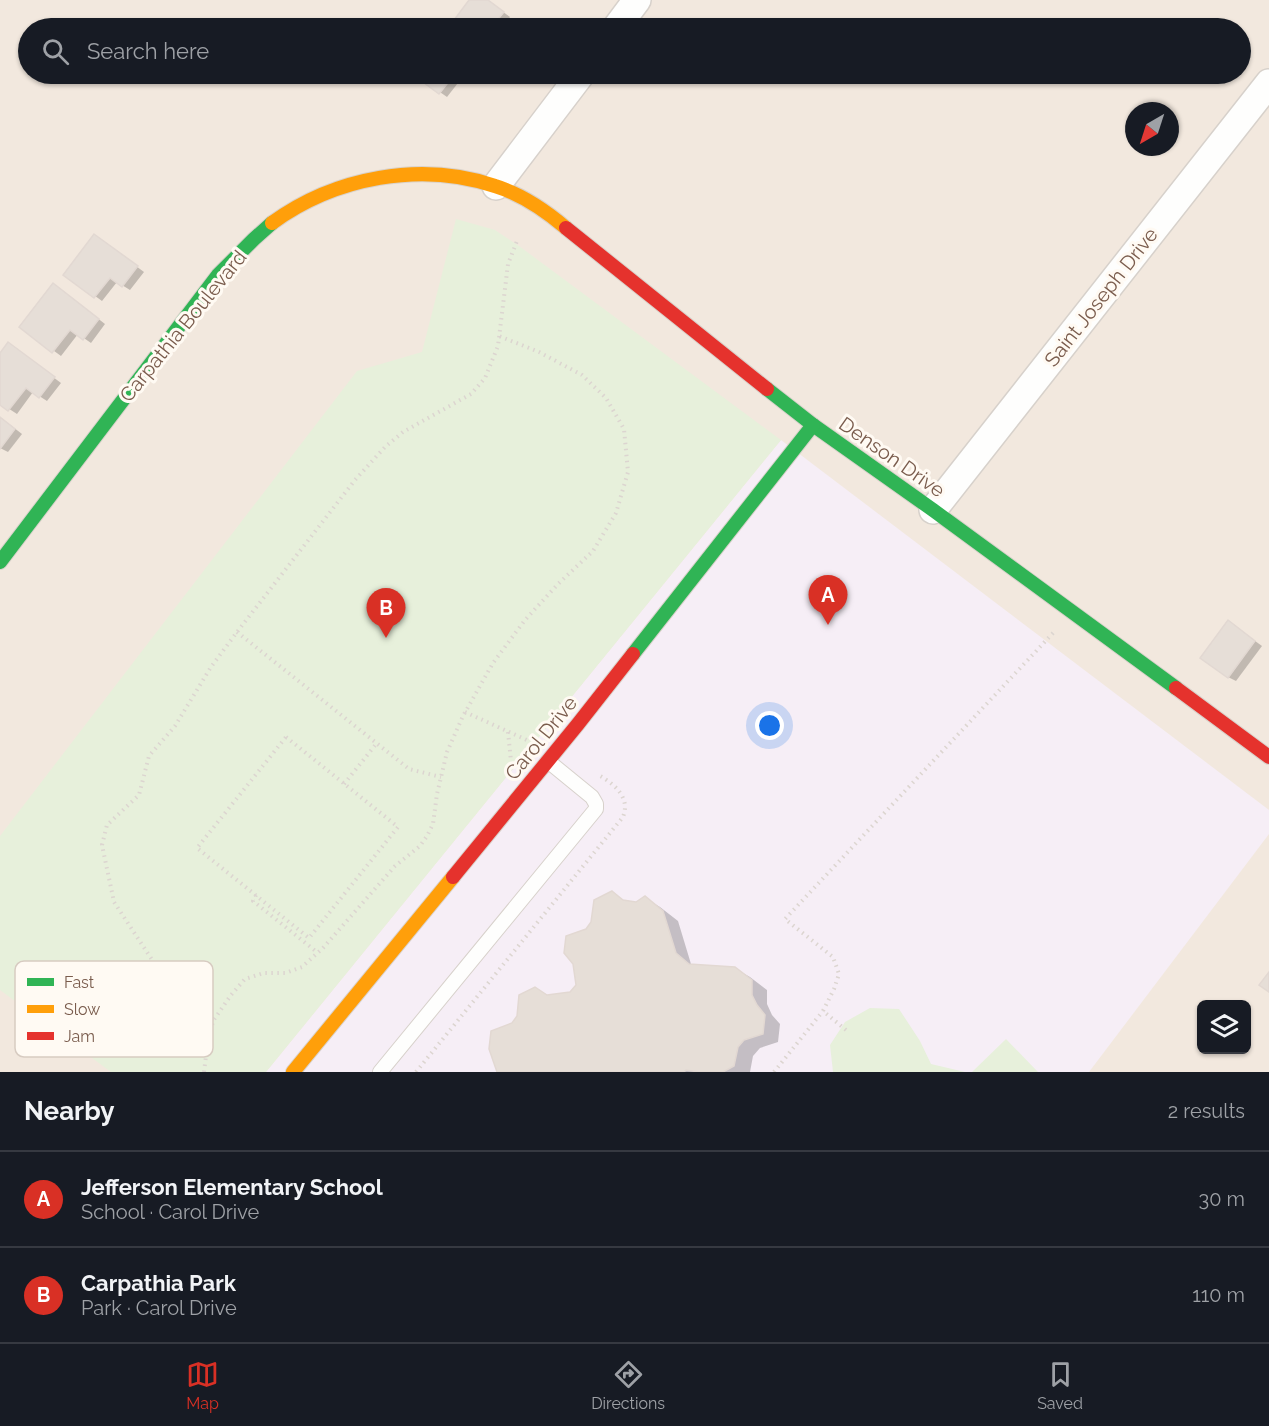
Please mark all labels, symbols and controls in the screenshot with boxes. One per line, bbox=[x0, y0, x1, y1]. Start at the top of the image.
search box bbox=[18, 18, 1251, 84]
icon: search bbox=[39, 35, 72, 68]
text: Search here bbox=[87, 38, 209, 64]
north arrow bbox=[1125, 102, 1179, 156]
street label: Saint Joseph Drive bbox=[1039, 223, 1163, 371]
street label: Carpathia Boulevard bbox=[115, 245, 251, 407]
street label: Denson Drive bbox=[834, 412, 950, 502]
pin: A bbox=[808, 576, 848, 625]
pin: B bbox=[366, 588, 406, 638]
street label: Carol Drive bbox=[500, 691, 582, 785]
your location bbox=[755, 711, 784, 740]
legend bbox=[15, 961, 213, 1057]
text: Fast bbox=[64, 973, 95, 992]
text: Slow bbox=[64, 1000, 100, 1019]
map controls bbox=[1197, 1000, 1251, 1054]
button: layers bbox=[1197, 1000, 1251, 1054]
text: Jam bbox=[64, 1027, 95, 1046]
text: Nearby bbox=[24, 1096, 114, 1126]
text: 2 results bbox=[1168, 1099, 1245, 1123]
text: Jefferson Elementary School bbox=[81, 1174, 383, 1200]
text: A bbox=[37, 1187, 50, 1211]
text: 30 m bbox=[1199, 1187, 1245, 1211]
text: School · Carol Drive bbox=[81, 1200, 259, 1224]
text: Carpathia Park bbox=[81, 1270, 236, 1296]
text: B bbox=[37, 1283, 50, 1307]
text: 110 m bbox=[1192, 1283, 1245, 1307]
text: Park · Carol Drive bbox=[81, 1296, 237, 1320]
tab: Map bbox=[186, 1358, 219, 1413]
tab: Directions bbox=[591, 1358, 665, 1413]
tab: Saved bbox=[1037, 1358, 1083, 1413]

